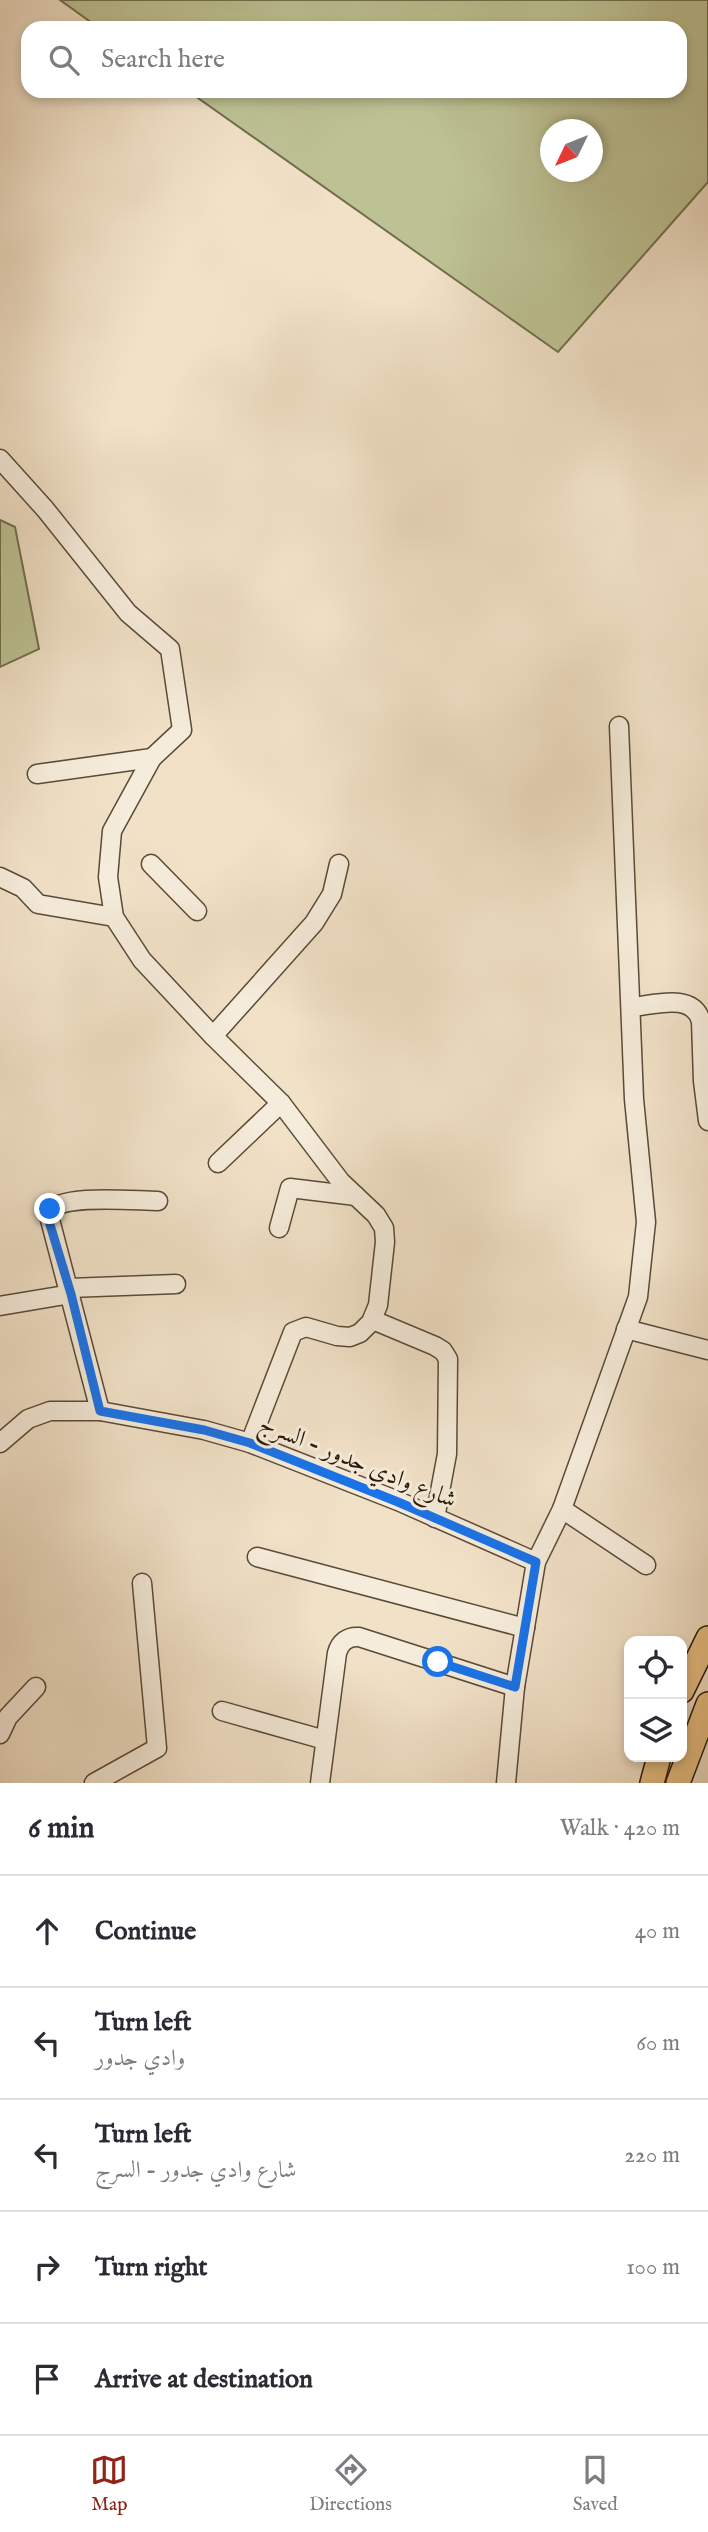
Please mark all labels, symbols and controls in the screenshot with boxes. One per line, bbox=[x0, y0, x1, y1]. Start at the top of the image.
search box bbox=[21, 21, 687, 98]
icon: search bbox=[45, 41, 83, 79]
text: Search here bbox=[101, 43, 225, 76]
north arrow bbox=[540, 119, 603, 182]
route end bbox=[34, 1193, 65, 1224]
street label: شارع وادي جدور - السرج bbox=[253, 1409, 461, 1520]
map controls bbox=[624, 1636, 687, 1762]
button: locate bbox=[624, 1636, 687, 1699]
route start bbox=[422, 1646, 453, 1677]
button: layers bbox=[624, 1699, 687, 1762]
text: 6 min bbox=[28, 1810, 94, 1848]
text: Walk · 420 m bbox=[560, 1814, 680, 1843]
icon: ahead bbox=[28, 1912, 66, 1950]
text: Continue bbox=[95, 1915, 196, 1948]
text: 40 m bbox=[635, 1917, 680, 1946]
text: Turn left bbox=[95, 2006, 192, 2039]
icon: left bbox=[28, 2024, 66, 2062]
text: 60 m bbox=[636, 2029, 680, 2058]
text: وادي جدور bbox=[95, 2044, 185, 2073]
text: Turn left bbox=[95, 2118, 192, 2151]
icon: left bbox=[28, 2136, 66, 2174]
text: 220 m bbox=[624, 2141, 680, 2170]
text: شارع وادي جدور - السرج bbox=[95, 2156, 297, 2185]
icon: right bbox=[28, 2248, 66, 2286]
text: Turn right bbox=[95, 2251, 208, 2284]
text: 100 m bbox=[626, 2253, 680, 2282]
icon: arrive bbox=[28, 2360, 66, 2398]
text: Arrive at destination bbox=[95, 2363, 313, 2396]
tab: Map bbox=[90, 2451, 128, 2517]
tab: Directions bbox=[309, 2451, 392, 2517]
tab: Saved bbox=[573, 2451, 618, 2517]

